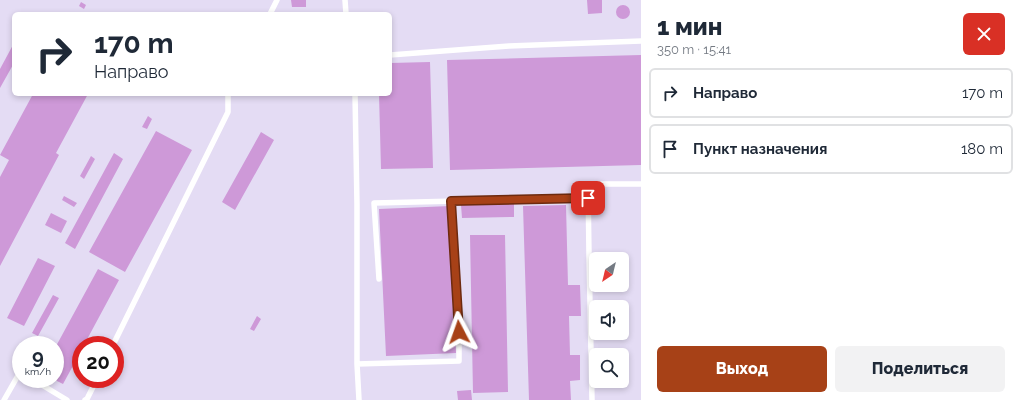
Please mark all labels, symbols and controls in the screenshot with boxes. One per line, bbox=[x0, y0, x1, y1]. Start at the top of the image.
text: 1 мин bbox=[657, 12, 722, 41]
button: close bbox=[963, 13, 1005, 55]
text: 170 m bbox=[94, 27, 174, 60]
icon: right bbox=[28, 28, 80, 80]
text: 350 m · 15:41 bbox=[657, 42, 731, 57]
text: Направо bbox=[94, 61, 168, 82]
icon: right bbox=[659, 82, 681, 104]
text: Направо bbox=[693, 84, 757, 102]
text: 170 m bbox=[962, 84, 1003, 102]
icon: arrive bbox=[659, 138, 681, 160]
text: Пункт назначения bbox=[693, 140, 827, 158]
text: 180 m bbox=[961, 140, 1003, 158]
pin bbox=[571, 181, 605, 215]
icon: arrive bbox=[577, 187, 599, 209]
north arrow bbox=[589, 252, 629, 292]
map controls bbox=[589, 252, 629, 388]
button: sound bbox=[589, 300, 629, 340]
position arrow bbox=[438, 311, 480, 353]
speed limit sign: 20 bbox=[72, 336, 124, 388]
text: 9 bbox=[32, 345, 44, 369]
button: Выход bbox=[657, 346, 827, 392]
button: Поделиться bbox=[835, 346, 1005, 392]
button: search bbox=[589, 348, 629, 388]
text: km/h bbox=[25, 366, 51, 377]

